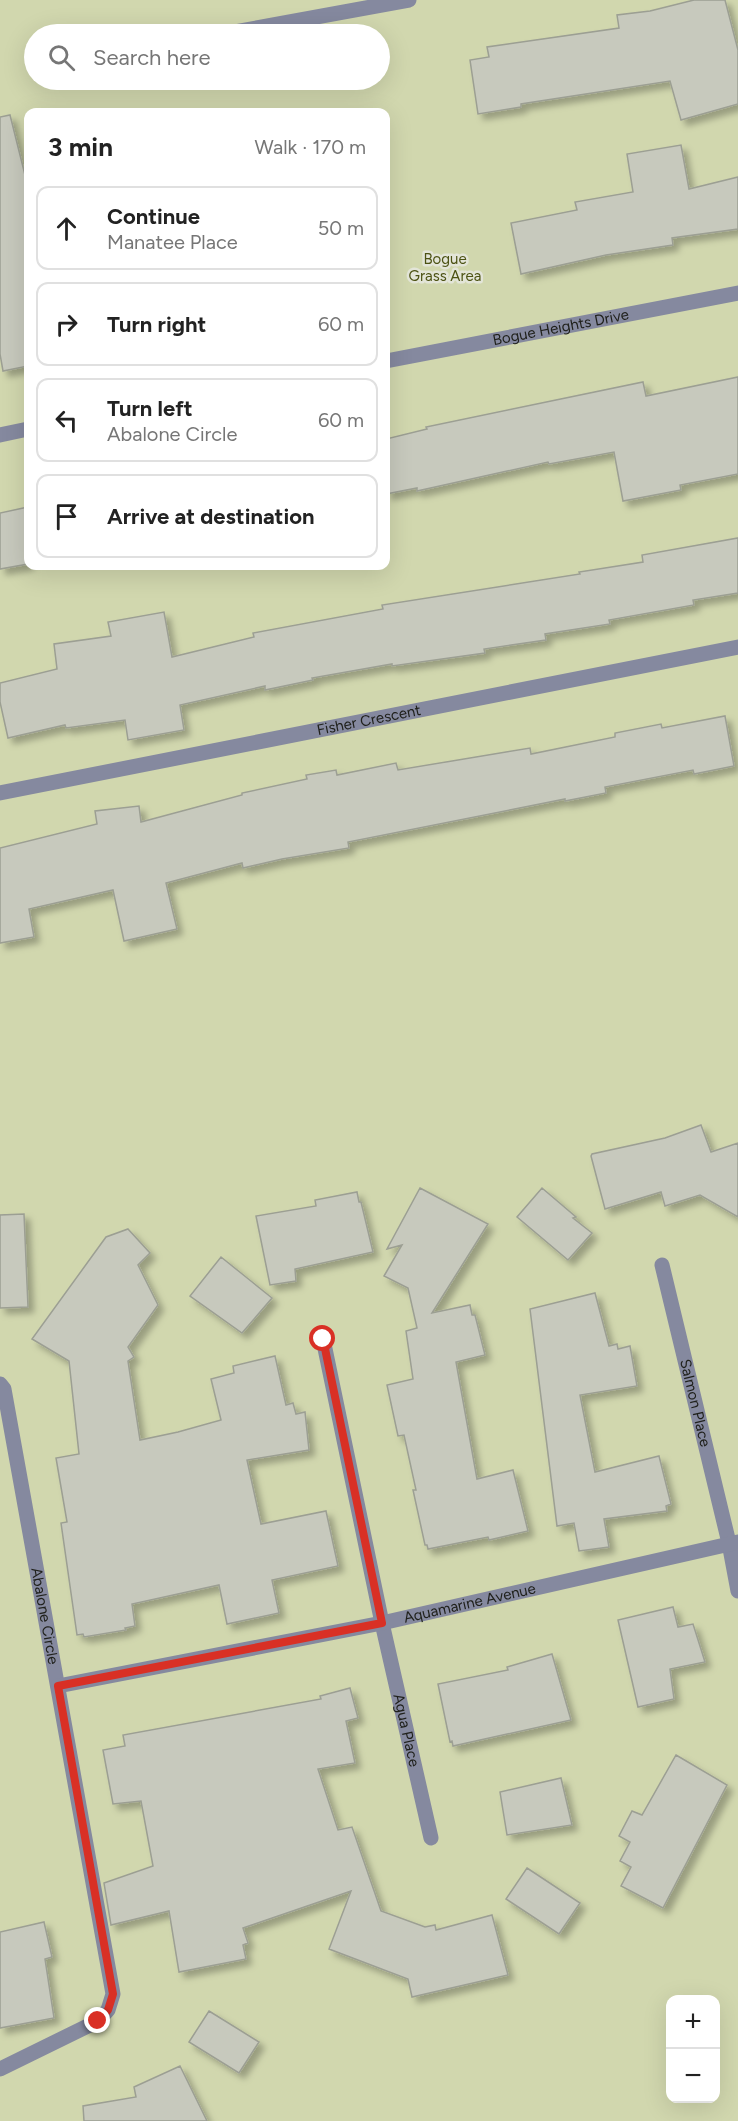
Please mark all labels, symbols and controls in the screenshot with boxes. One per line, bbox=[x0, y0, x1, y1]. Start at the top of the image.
search box bbox=[24, 24, 390, 90]
icon: search bbox=[45, 41, 78, 74]
text: Search here bbox=[93, 44, 211, 71]
text: 3 min bbox=[48, 131, 113, 163]
text: Walk · 170 m bbox=[255, 135, 366, 159]
text: Continue bbox=[107, 203, 200, 230]
icon: ahead bbox=[50, 212, 83, 245]
text: 50 m bbox=[318, 216, 364, 240]
text: Manatee Place bbox=[107, 230, 238, 254]
park label: Bogue Grass Area bbox=[409, 250, 481, 285]
street label: Bogue Heights Drive bbox=[491, 305, 630, 349]
icon: right bbox=[50, 308, 83, 341]
text: Turn right bbox=[107, 311, 206, 338]
text: 60 m bbox=[318, 312, 364, 336]
text: Turn left bbox=[107, 395, 193, 422]
icon: left bbox=[50, 404, 83, 437]
text: 60 m bbox=[318, 408, 364, 432]
text: Abalone Circle bbox=[107, 422, 237, 446]
icon: arrive bbox=[50, 500, 83, 533]
text: Arrive at destination bbox=[107, 503, 315, 530]
street label: Fisher Crescent bbox=[315, 701, 423, 739]
route start bbox=[309, 1325, 335, 1351]
street label: Salmon Place bbox=[676, 1357, 715, 1449]
street label: Abalone Circle bbox=[27, 1566, 62, 1666]
street label: Aquamarine Avenue bbox=[402, 1579, 537, 1627]
street label: Agua Place bbox=[389, 1692, 423, 1769]
map controls bbox=[666, 1995, 720, 2103]
button: + bbox=[666, 1995, 720, 2049]
route end bbox=[84, 2007, 110, 2033]
button: − bbox=[666, 2049, 720, 2103]

